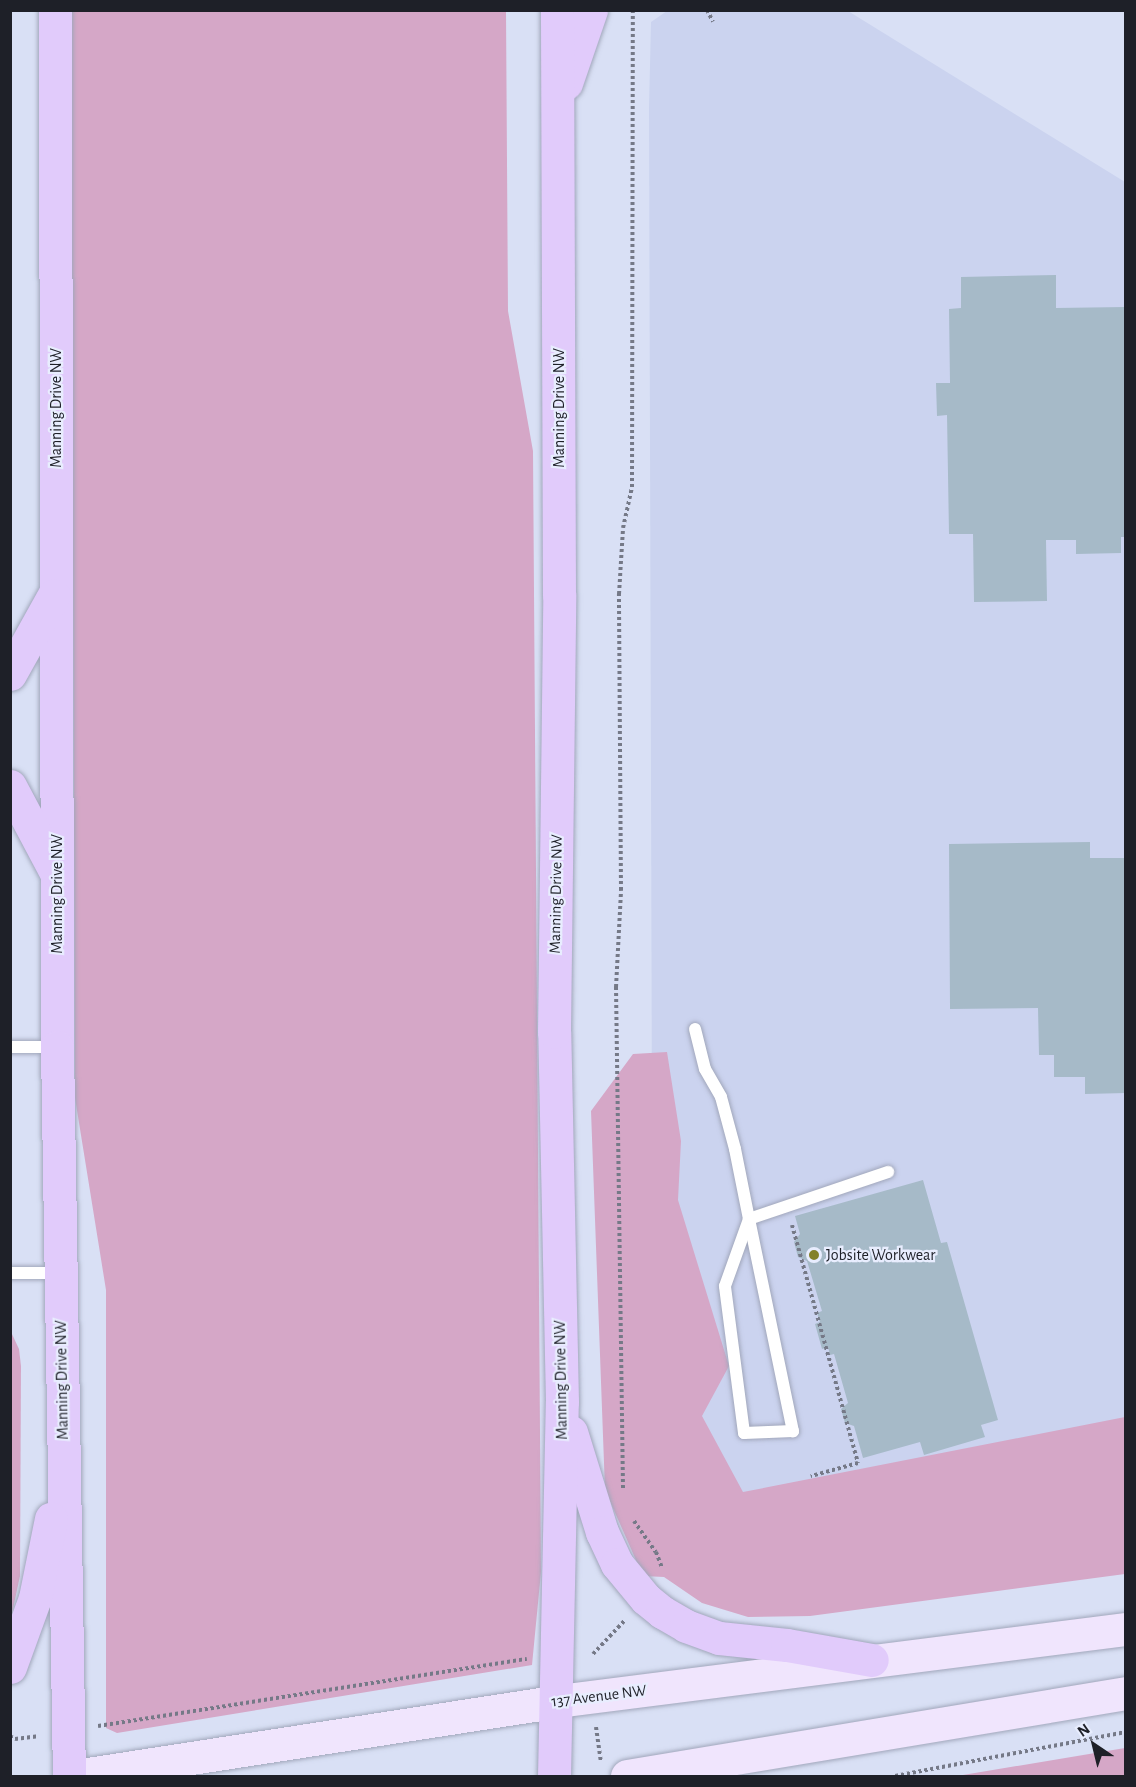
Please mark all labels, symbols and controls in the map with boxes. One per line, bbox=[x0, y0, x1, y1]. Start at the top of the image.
street label: Manning Drive NW bbox=[46, 348, 66, 468]
street label: Manning Drive NW bbox=[549, 348, 569, 468]
street label: Manning Drive NW bbox=[47, 834, 67, 954]
street label: Manning Drive NW bbox=[545, 834, 567, 954]
place label: Jobsite Workwear bbox=[826, 1245, 936, 1265]
marker: Jobsite Workwear bbox=[807, 1248, 821, 1262]
street label: Manning Drive NW bbox=[51, 1320, 73, 1440]
street label: Manning Drive NW bbox=[550, 1320, 572, 1440]
street label: 137 Avenue NW bbox=[550, 1681, 648, 1711]
north arrow bbox=[1064, 1715, 1124, 1775]
text: N bbox=[1075, 1721, 1093, 1740]

